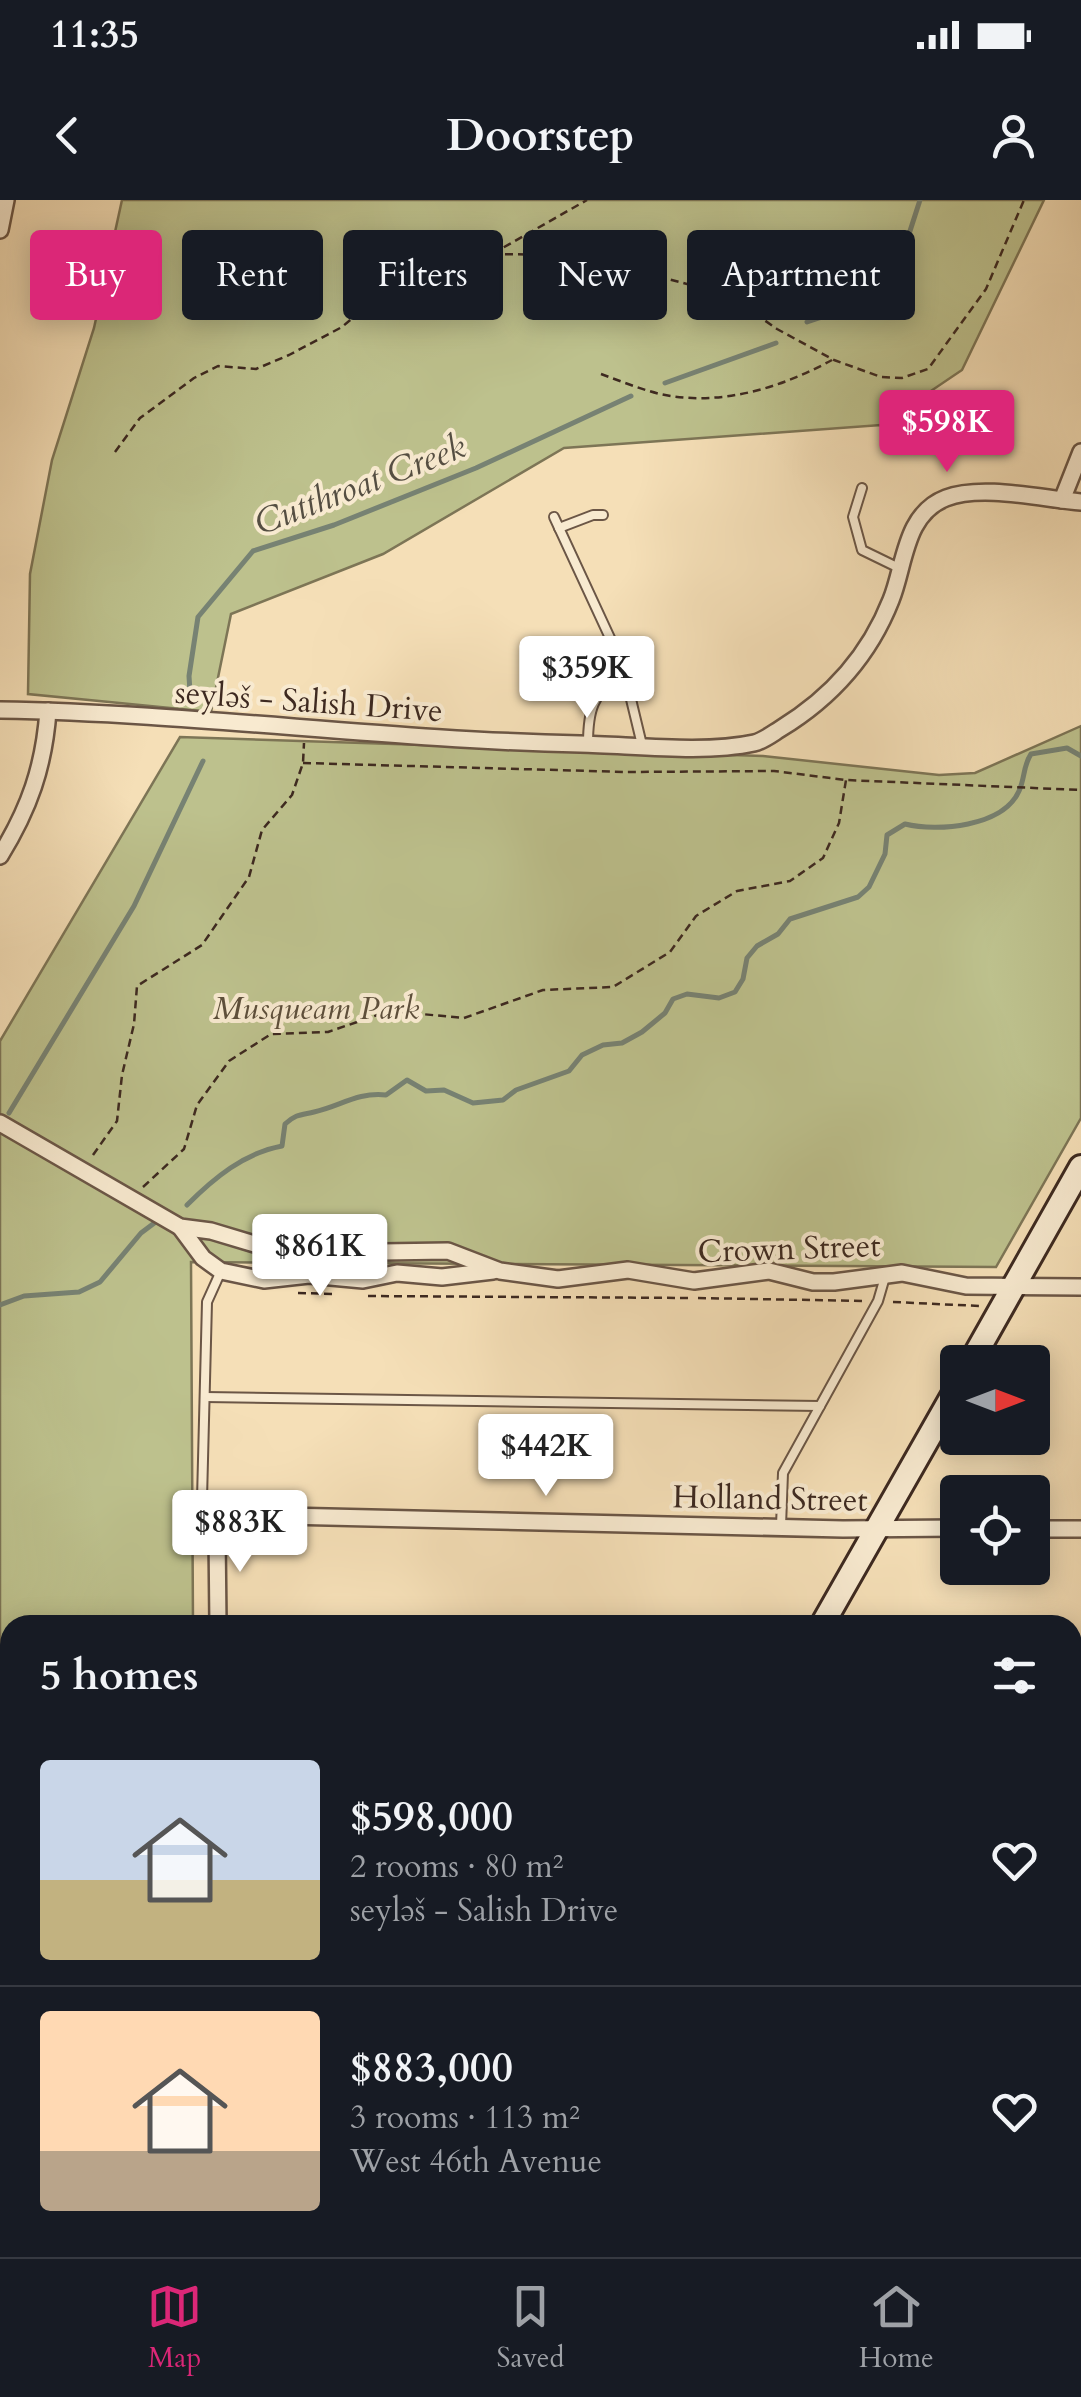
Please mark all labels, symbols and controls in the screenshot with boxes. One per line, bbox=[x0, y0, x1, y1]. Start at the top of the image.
text: 11:35 bbox=[50, 9, 139, 61]
text: Doorstep bbox=[446, 105, 635, 166]
icon: back bbox=[40, 108, 95, 163]
icon: person bbox=[986, 108, 1041, 163]
chip: Buy bbox=[30, 230, 162, 320]
chip: Rent bbox=[182, 230, 323, 320]
chip: Filters bbox=[343, 230, 503, 320]
chip: New bbox=[523, 230, 667, 320]
chip: Apartment bbox=[687, 230, 915, 320]
pin: $598K bbox=[877, 390, 1017, 475]
text: $598K bbox=[901, 400, 993, 444]
water label: Cutthroat Creek bbox=[247, 422, 473, 547]
pin: $359K bbox=[517, 636, 657, 721]
text: $359K bbox=[541, 646, 633, 690]
street label: seyləš - Salish Drive bbox=[174, 671, 444, 733]
park label: Musqueam Park bbox=[213, 987, 420, 1031]
pin: $861K bbox=[250, 1214, 390, 1299]
text: $861K bbox=[274, 1224, 366, 1268]
street label: Crown Street bbox=[697, 1224, 881, 1274]
north arrow bbox=[940, 1345, 1050, 1455]
map controls bbox=[940, 1345, 1050, 1585]
pin: $442K bbox=[476, 1414, 616, 1499]
text: $442K bbox=[500, 1424, 592, 1468]
street label: Holland Street bbox=[672, 1475, 868, 1523]
button: locate bbox=[940, 1475, 1050, 1585]
pin: $883K bbox=[170, 1490, 310, 1575]
text: $883K bbox=[194, 1500, 286, 1544]
text: 5 homes bbox=[40, 1647, 198, 1704]
icon: filters bbox=[987, 1648, 1042, 1703]
text: $598,000 bbox=[350, 1788, 513, 1845]
icon: home bbox=[120, 1800, 240, 1920]
icon: heart bbox=[987, 1833, 1042, 1888]
text: 2 rooms · 80 m² bbox=[350, 1845, 563, 1889]
text: seyləš - Salish Drive bbox=[350, 1889, 618, 1933]
text: $883,000 bbox=[350, 2039, 513, 2096]
icon: home bbox=[120, 2051, 240, 2171]
icon: heart bbox=[987, 2084, 1042, 2139]
text: 3 rooms · 113 m² bbox=[350, 2096, 580, 2140]
text: West 46th Avenue bbox=[350, 2140, 602, 2184]
tab: Map bbox=[147, 2279, 202, 2377]
tab: Saved bbox=[497, 2279, 564, 2377]
tab: Home bbox=[859, 2279, 934, 2377]

